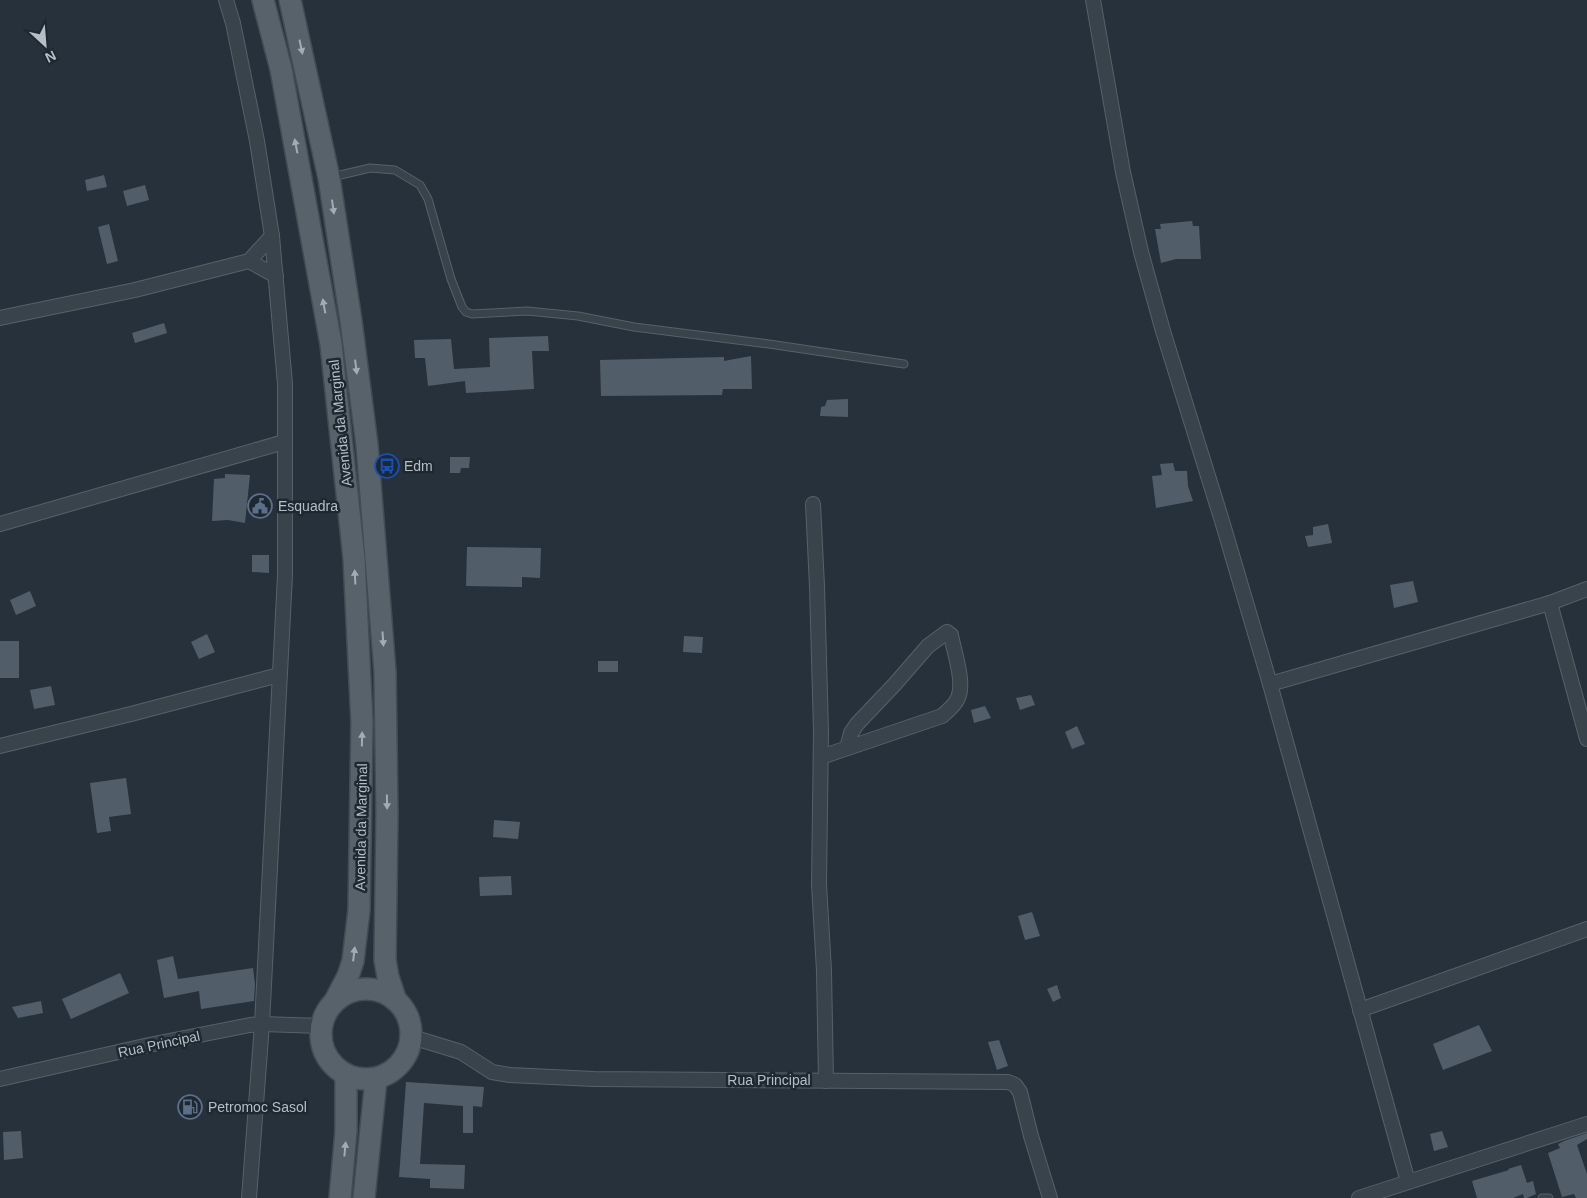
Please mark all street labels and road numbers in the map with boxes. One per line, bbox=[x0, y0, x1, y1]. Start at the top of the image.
street label: Avenida da Marginal bbox=[325, 359, 355, 487]
street label: Avenida da Marginal bbox=[352, 763, 370, 891]
street label: Rua Principal bbox=[117, 1028, 201, 1060]
street label: Rua Principal bbox=[727, 1072, 811, 1088]

